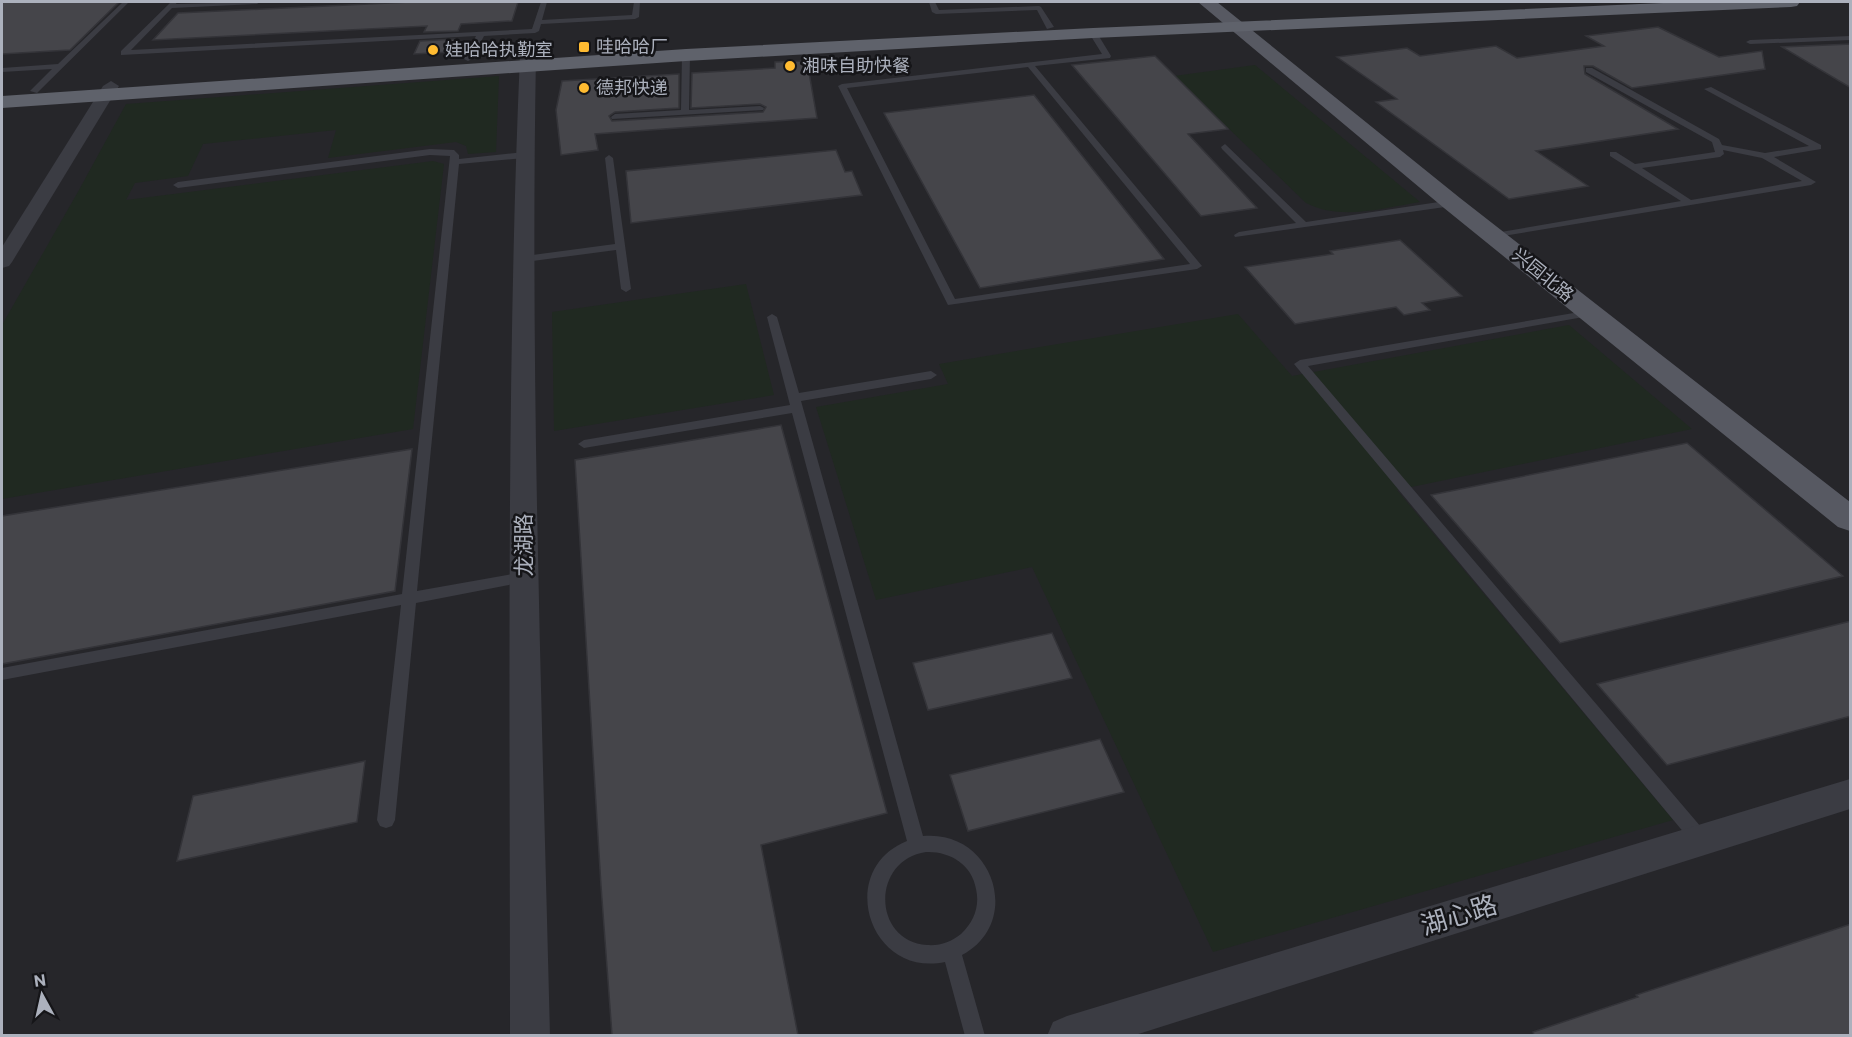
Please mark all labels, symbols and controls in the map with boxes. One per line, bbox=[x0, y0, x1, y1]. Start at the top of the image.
place label: 哇哈哈厂 bbox=[596, 35, 668, 57]
place label: 娃哈哈执勤室 bbox=[445, 38, 553, 60]
marker: 哇哈哈厂 bbox=[577, 40, 591, 54]
marker: 娃哈哈执勤室 bbox=[426, 43, 440, 57]
place label: 湘味自助快餐 bbox=[802, 54, 910, 76]
marker: 湘味自助快餐 bbox=[783, 59, 797, 73]
place label: 德邦快递 bbox=[596, 76, 668, 98]
marker: 德邦快递 bbox=[577, 81, 591, 95]
street label: 兴园北路 bbox=[1509, 243, 1579, 305]
street label: 龙湖路 bbox=[510, 514, 535, 577]
street label: 湖心路 bbox=[1417, 887, 1500, 940]
north arrow bbox=[12, 965, 72, 1025]
text: N bbox=[33, 969, 47, 990]

